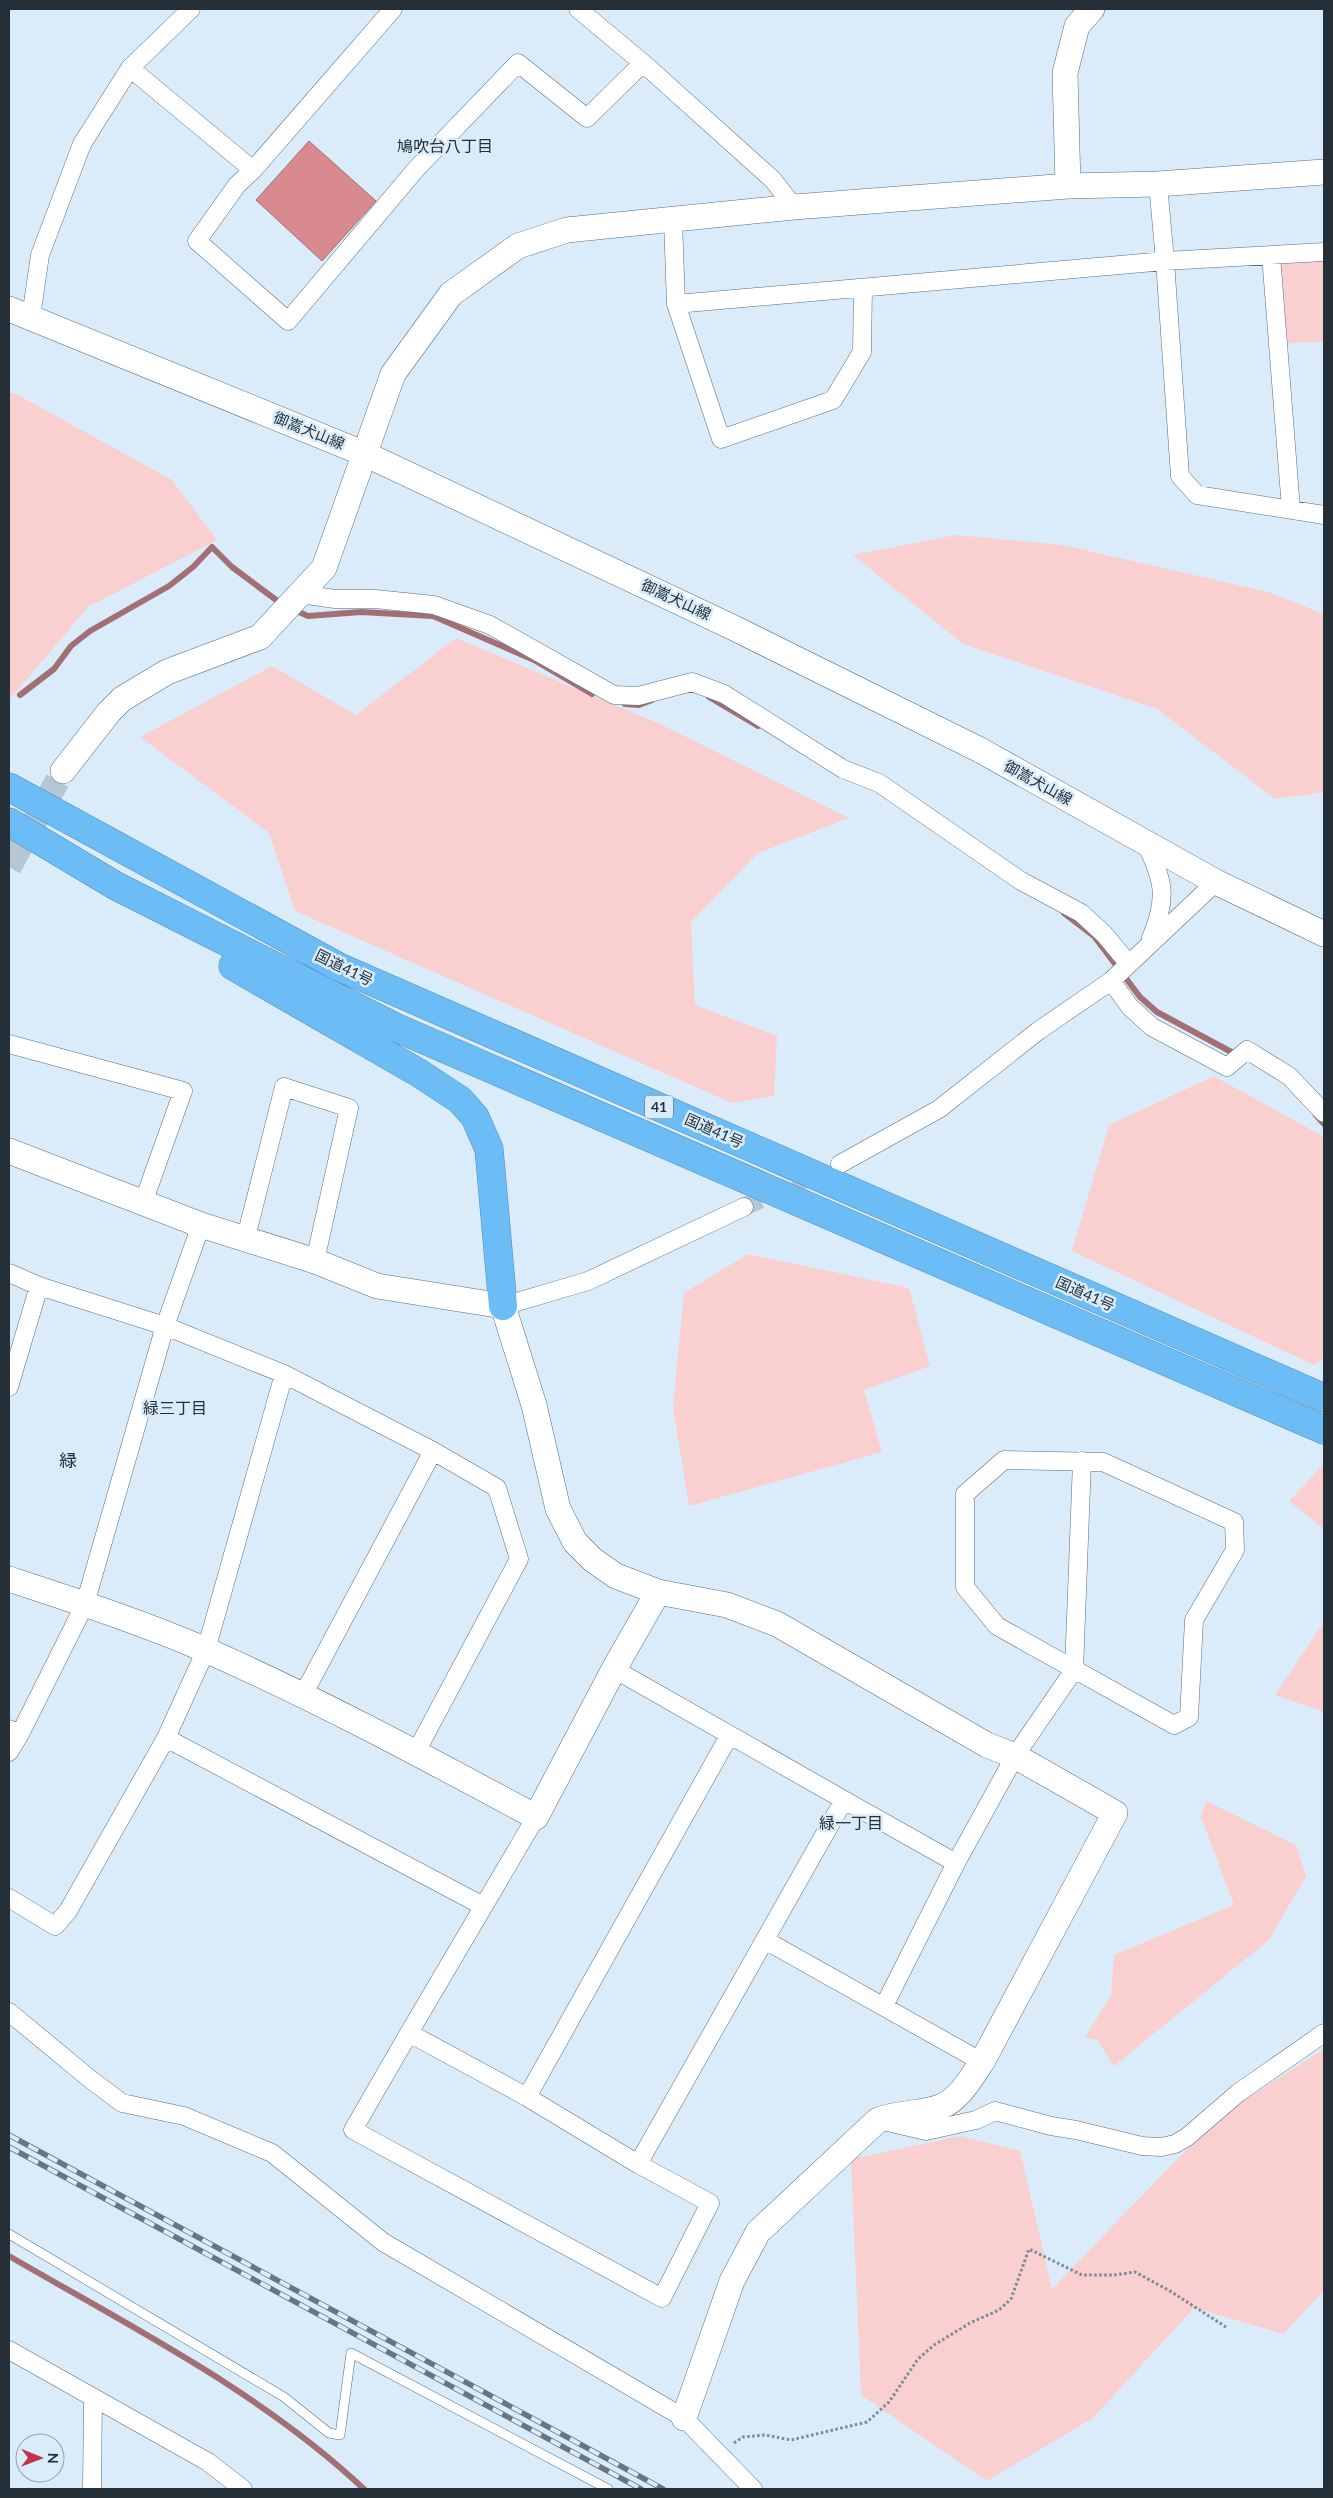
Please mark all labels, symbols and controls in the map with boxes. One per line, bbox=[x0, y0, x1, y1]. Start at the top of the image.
district label: 鳩吹台八丁目 bbox=[397, 136, 493, 155]
street label: 御嵩犬山線 bbox=[271, 408, 348, 452]
street label: 御嵩犬山線 bbox=[639, 575, 714, 623]
street label: 御嵩犬山線 bbox=[1001, 756, 1076, 808]
street label: 国道41号 bbox=[312, 945, 376, 989]
road number: 41 bbox=[645, 1096, 673, 1118]
street label: 国道41号 bbox=[682, 1109, 747, 1151]
street label: 国道41号 bbox=[1053, 1272, 1118, 1314]
district label: 緑三丁目 bbox=[143, 1398, 207, 1417]
district label: 緑 bbox=[59, 1449, 77, 1471]
district label: 緑一丁目 bbox=[819, 1813, 883, 1832]
north arrow bbox=[15, 2433, 65, 2483]
text: N bbox=[45, 2453, 62, 2464]

